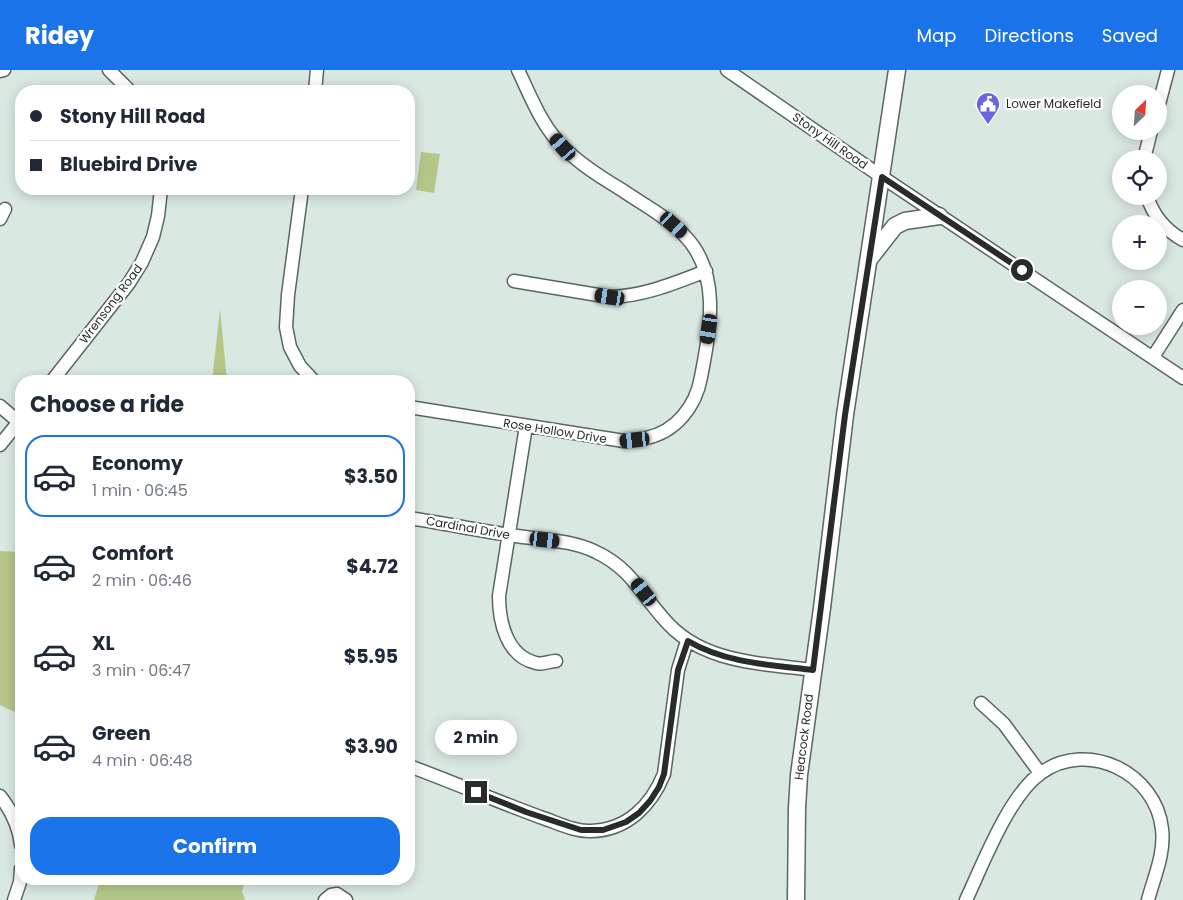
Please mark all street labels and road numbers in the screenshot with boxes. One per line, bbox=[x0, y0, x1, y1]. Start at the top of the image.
street label: Stony Hill Road bbox=[789, 108, 871, 173]
street label: Wrensong Road bbox=[75, 260, 146, 347]
street label: Rose Hollow Drive bbox=[502, 414, 608, 447]
street label: Cardinal Drive bbox=[425, 512, 511, 543]
street label: Heacock Road bbox=[790, 693, 817, 781]

